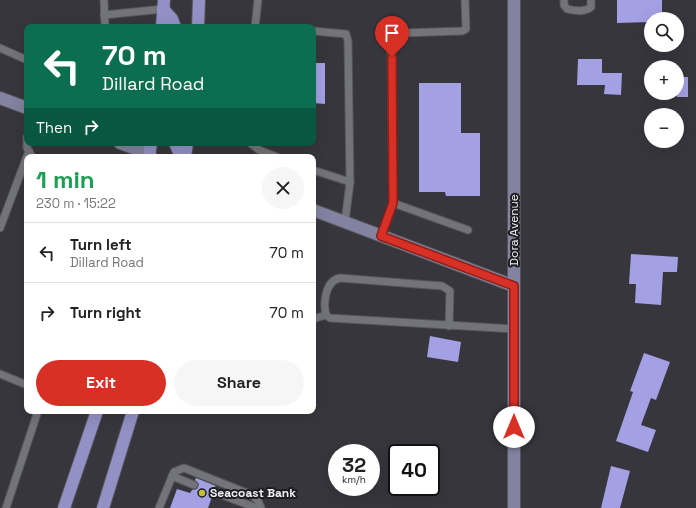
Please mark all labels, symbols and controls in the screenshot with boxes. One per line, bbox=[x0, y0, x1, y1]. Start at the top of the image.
map controls bbox=[644, 12, 684, 148]
button: search bbox=[644, 12, 684, 52]
pin bbox=[375, 16, 409, 57]
icon: arrive bbox=[381, 22, 403, 44]
text: 70 m bbox=[102, 37, 167, 73]
icon: left bbox=[36, 40, 88, 92]
button: + bbox=[644, 60, 684, 100]
text: Dillard Road bbox=[102, 72, 204, 95]
button: − bbox=[644, 108, 684, 148]
icon: right bbox=[80, 116, 102, 138]
text: Then bbox=[36, 118, 72, 137]
text: 1 min bbox=[36, 164, 95, 195]
button: close bbox=[262, 167, 304, 209]
street label: Dora Avenue bbox=[506, 194, 522, 266]
text: 230 m · 15:22 bbox=[36, 195, 116, 212]
text: Turn left bbox=[70, 235, 132, 254]
icon: left bbox=[36, 242, 58, 264]
text: 70 m bbox=[269, 243, 304, 262]
text: Dillard Road bbox=[70, 254, 144, 271]
icon: right bbox=[36, 302, 58, 324]
text: Turn right bbox=[70, 303, 141, 322]
text: 70 m bbox=[269, 303, 304, 322]
button: Exit bbox=[36, 360, 166, 406]
button: Share bbox=[174, 360, 304, 406]
position arrow bbox=[493, 406, 535, 448]
speed limit sign: 40 bbox=[388, 444, 440, 496]
text: 32 bbox=[342, 452, 366, 478]
text: km/h bbox=[342, 473, 366, 486]
place label: Seacoast Bank bbox=[210, 485, 296, 501]
marker: Seacoast Bank bbox=[197, 488, 207, 498]

